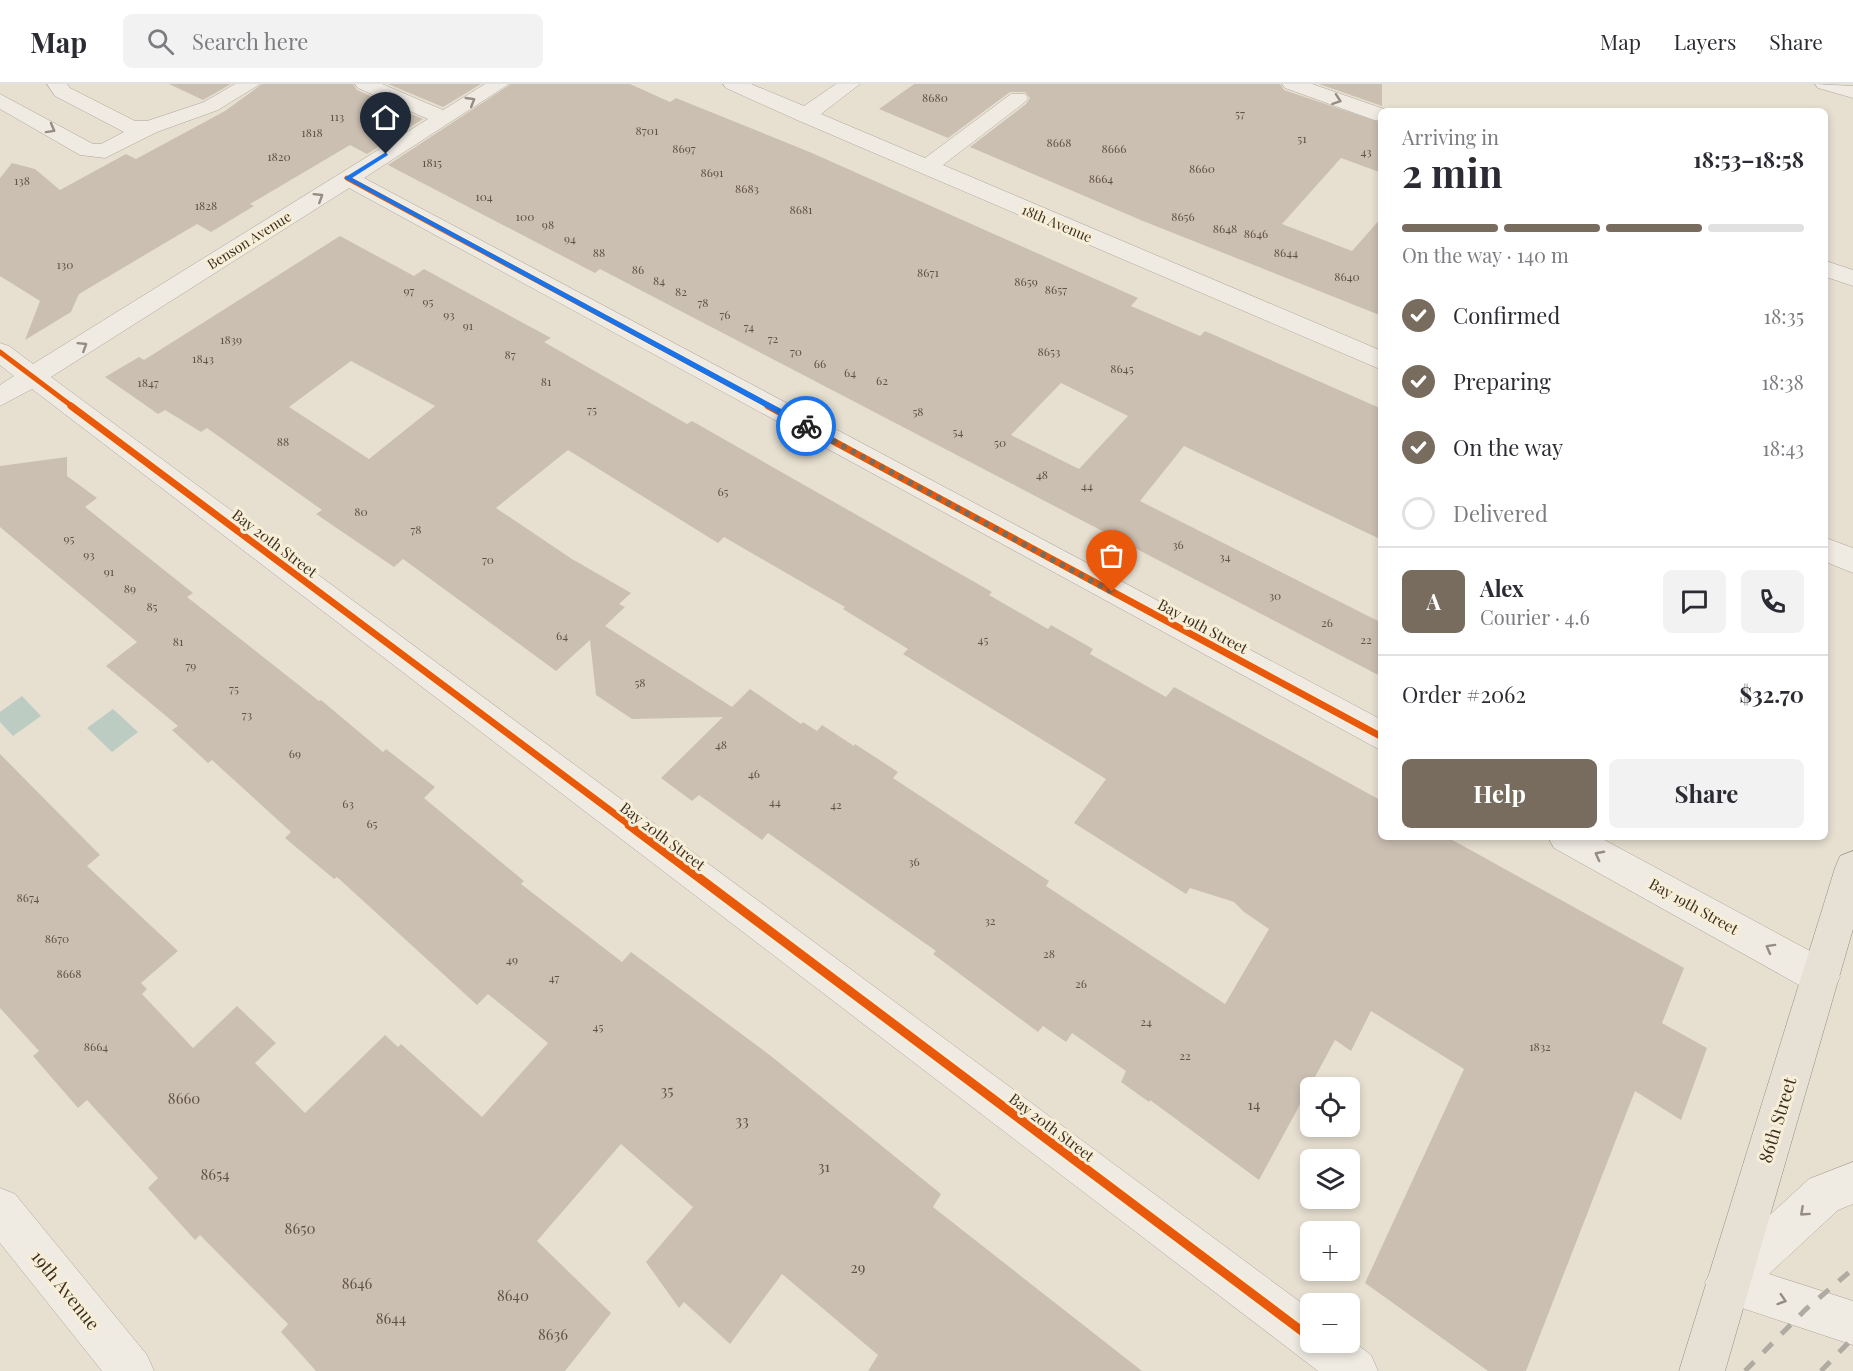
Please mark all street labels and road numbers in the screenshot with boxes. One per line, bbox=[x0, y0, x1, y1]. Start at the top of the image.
street label: 18th Avenue bbox=[1019, 200, 1095, 246]
street label: Benson Avenue bbox=[203, 207, 295, 273]
street label: Bay 20th Street bbox=[228, 504, 322, 582]
street label: Bay 19th Street bbox=[1155, 594, 1252, 658]
street label: Bay 20th Street bbox=[616, 797, 710, 875]
street label: Bay 19th Street bbox=[1646, 873, 1743, 939]
street label: 86th Street bbox=[1753, 1074, 1802, 1166]
street label: Bay 20th Street bbox=[1005, 1088, 1099, 1166]
street label: 19th Avenue bbox=[26, 1245, 106, 1335]

